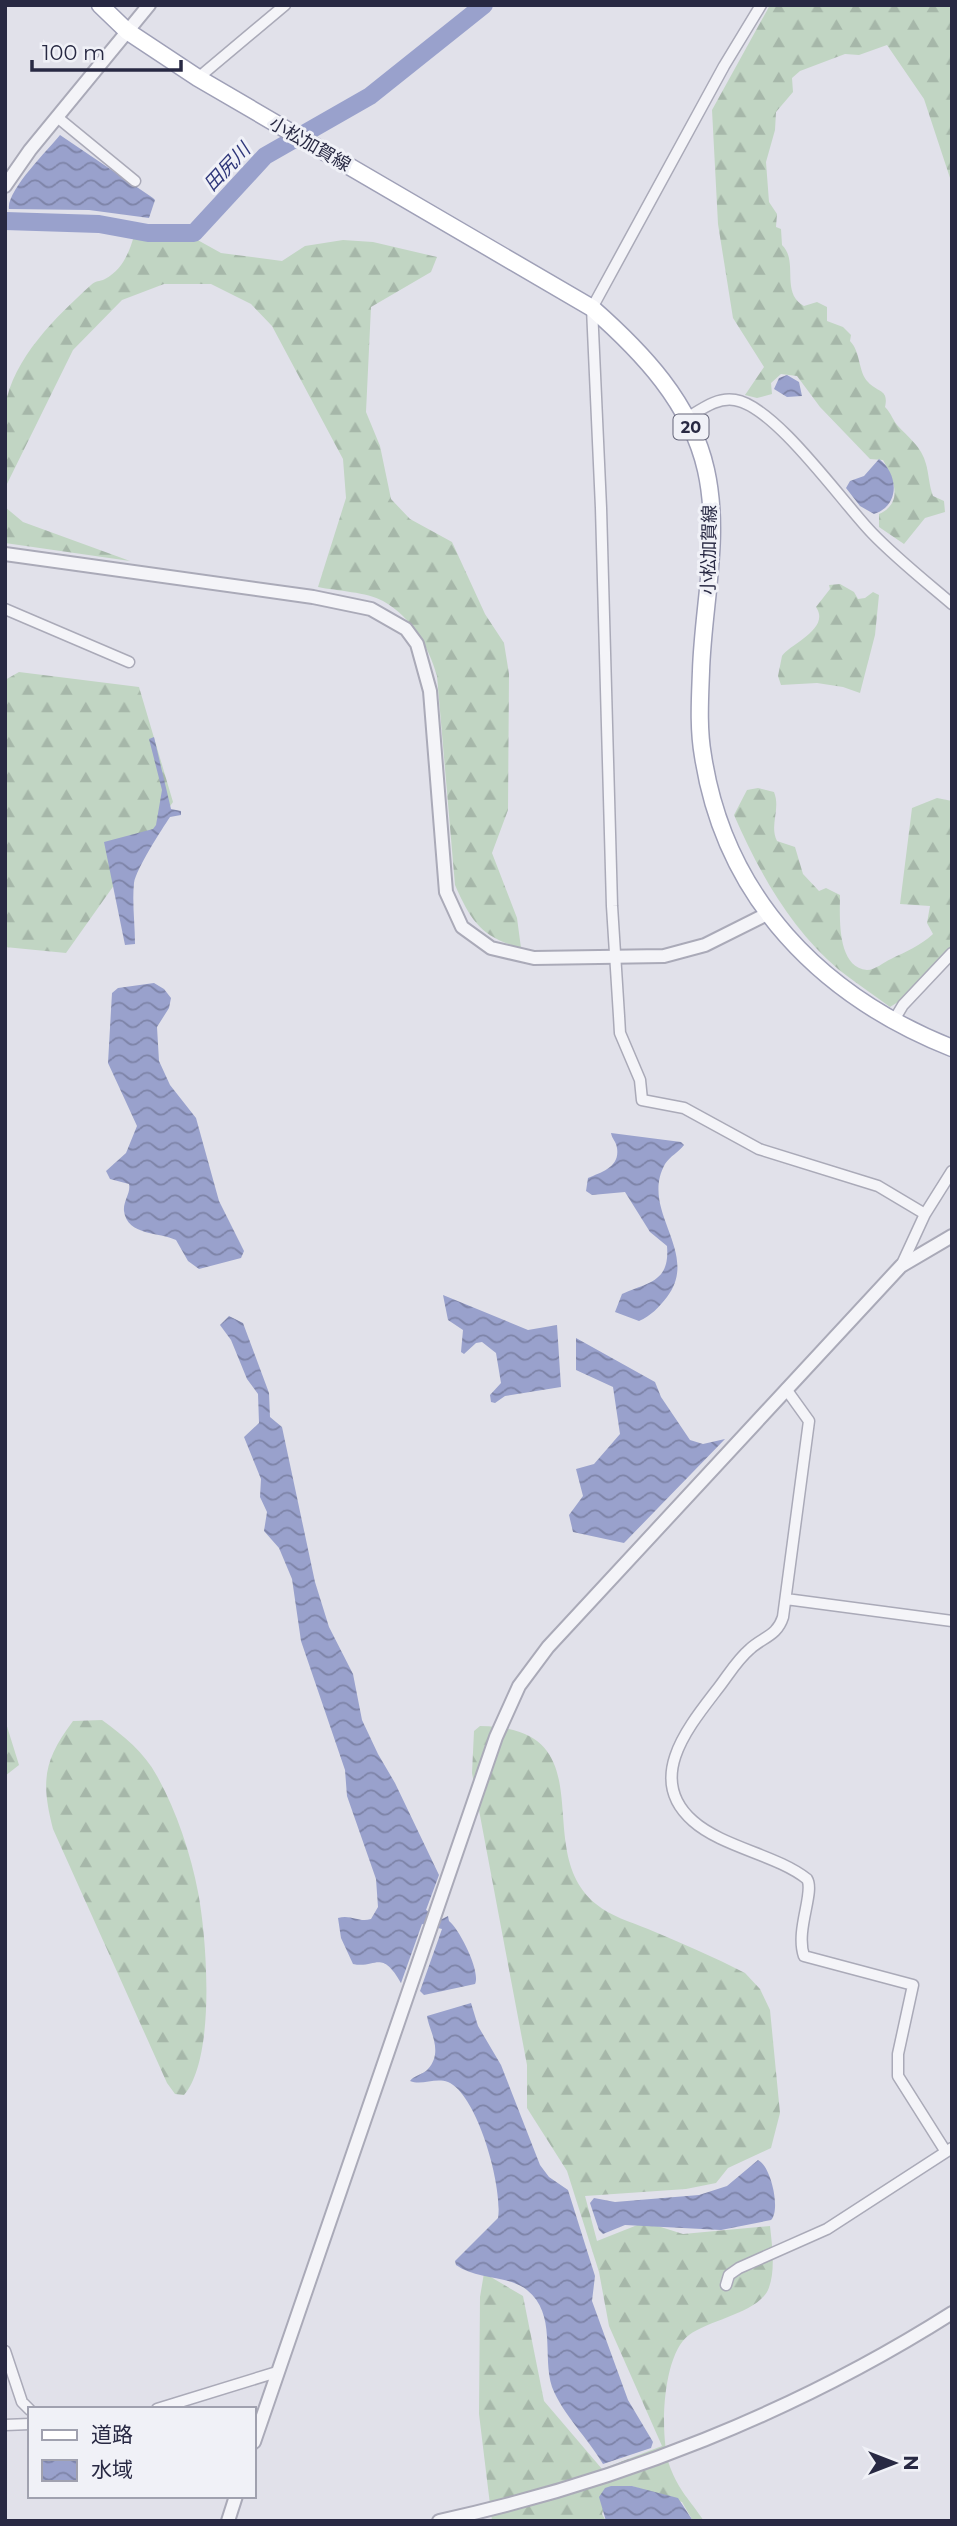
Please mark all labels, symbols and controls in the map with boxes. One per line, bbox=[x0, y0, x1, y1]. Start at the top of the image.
scale bar bbox=[32, 28, 180, 72]
text: 100 m bbox=[42, 40, 105, 65]
street label: 小松加賀線 bbox=[266, 112, 354, 176]
water label: 田尻川 bbox=[199, 137, 256, 196]
road number: 20 bbox=[674, 414, 708, 440]
street label: 小松加賀線 bbox=[697, 505, 721, 595]
legend bbox=[28, 2407, 256, 2498]
text: 道路 bbox=[91, 2422, 133, 2447]
north arrow bbox=[859, 2428, 929, 2498]
text: N bbox=[899, 2455, 922, 2471]
text: 水域 bbox=[91, 2457, 133, 2482]

